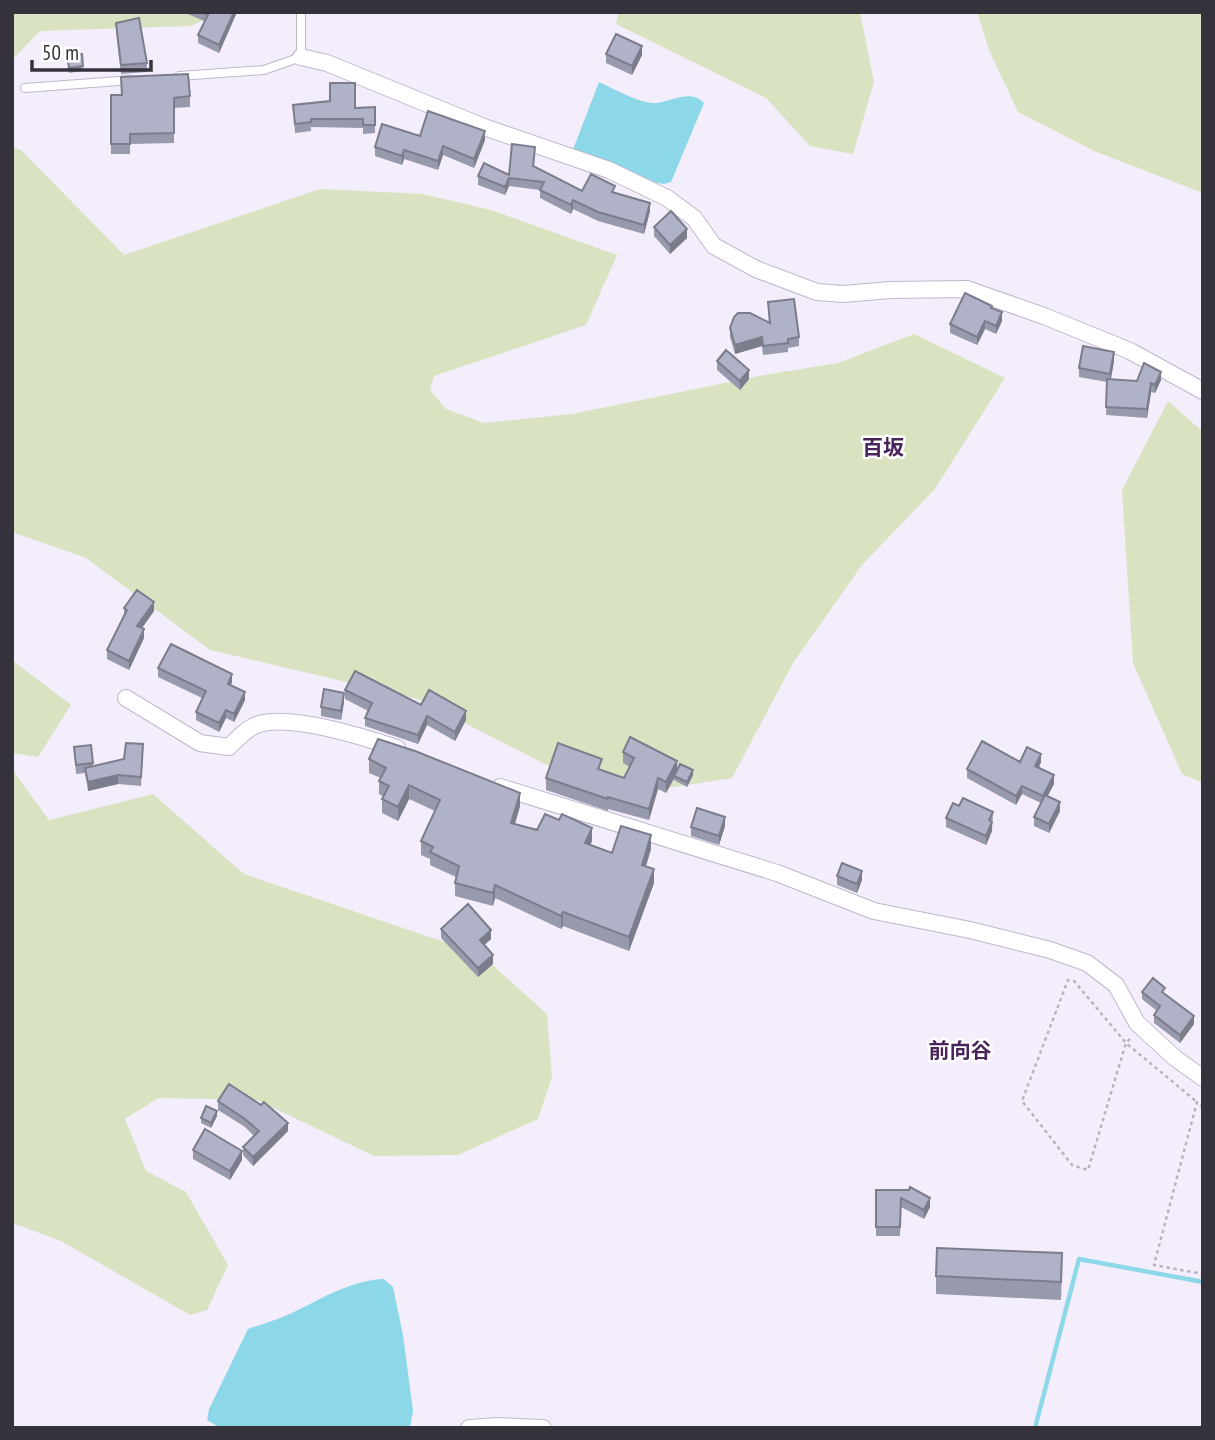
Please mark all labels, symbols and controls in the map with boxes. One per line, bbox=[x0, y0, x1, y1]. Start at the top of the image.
scale bar bbox=[32, 28, 150, 72]
text: 50 m bbox=[42, 39, 79, 66]
district label: 百坂 bbox=[862, 434, 904, 461]
district label: 前向谷 bbox=[929, 1037, 992, 1064]

